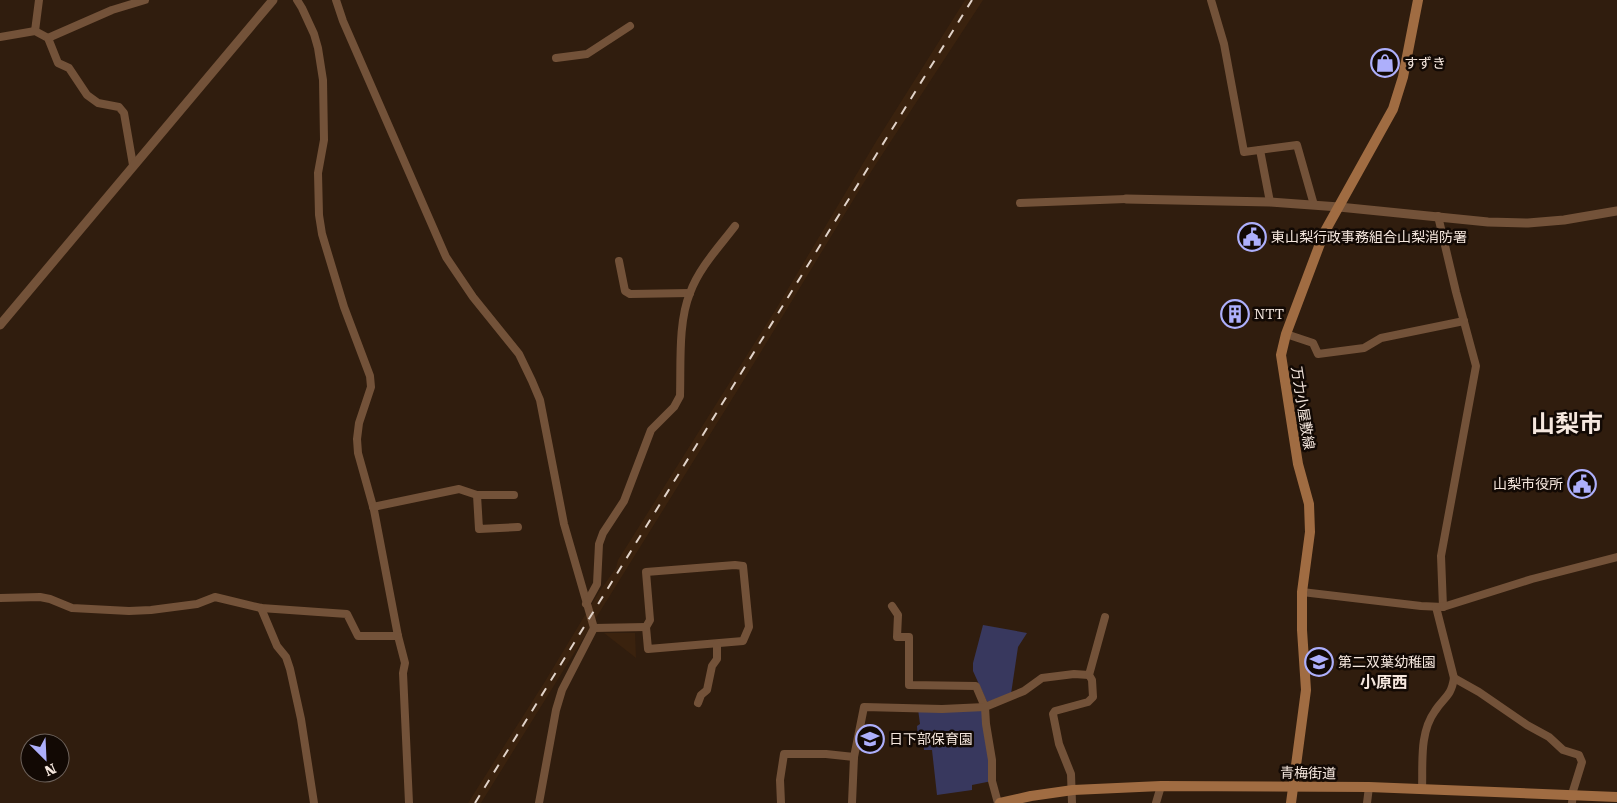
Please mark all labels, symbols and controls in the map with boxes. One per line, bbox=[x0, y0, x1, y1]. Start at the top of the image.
shop icon: すずき bbox=[1370, 48, 1400, 78]
place label: すずき bbox=[1404, 55, 1446, 71]
public building icon: 東山梨行政事務組合山梨消防署 bbox=[1237, 222, 1267, 252]
place label: 東山梨行政事務組合山梨消防署 bbox=[1271, 229, 1467, 245]
building icon: NTT bbox=[1220, 299, 1250, 329]
place label: NTT bbox=[1254, 306, 1284, 322]
street label: 万力小屋敷線 bbox=[1289, 365, 1317, 451]
district label: 山梨市 bbox=[1531, 410, 1603, 438]
public building icon: 山梨市役所 bbox=[1567, 469, 1597, 499]
place label: 山梨市役所 bbox=[1493, 476, 1563, 492]
school or university icon: 第二双葉幼稚園 bbox=[1304, 647, 1334, 677]
place label: 第二双葉幼稚園 bbox=[1338, 654, 1436, 670]
district label: 小原西 bbox=[1360, 673, 1408, 692]
school or university icon: 日下部保育園 bbox=[855, 724, 885, 754]
place label: 日下部保育園 bbox=[889, 731, 973, 747]
north arrow bbox=[20, 733, 70, 783]
text: N bbox=[42, 760, 58, 779]
street label: 青梅街道 bbox=[1280, 765, 1336, 781]

